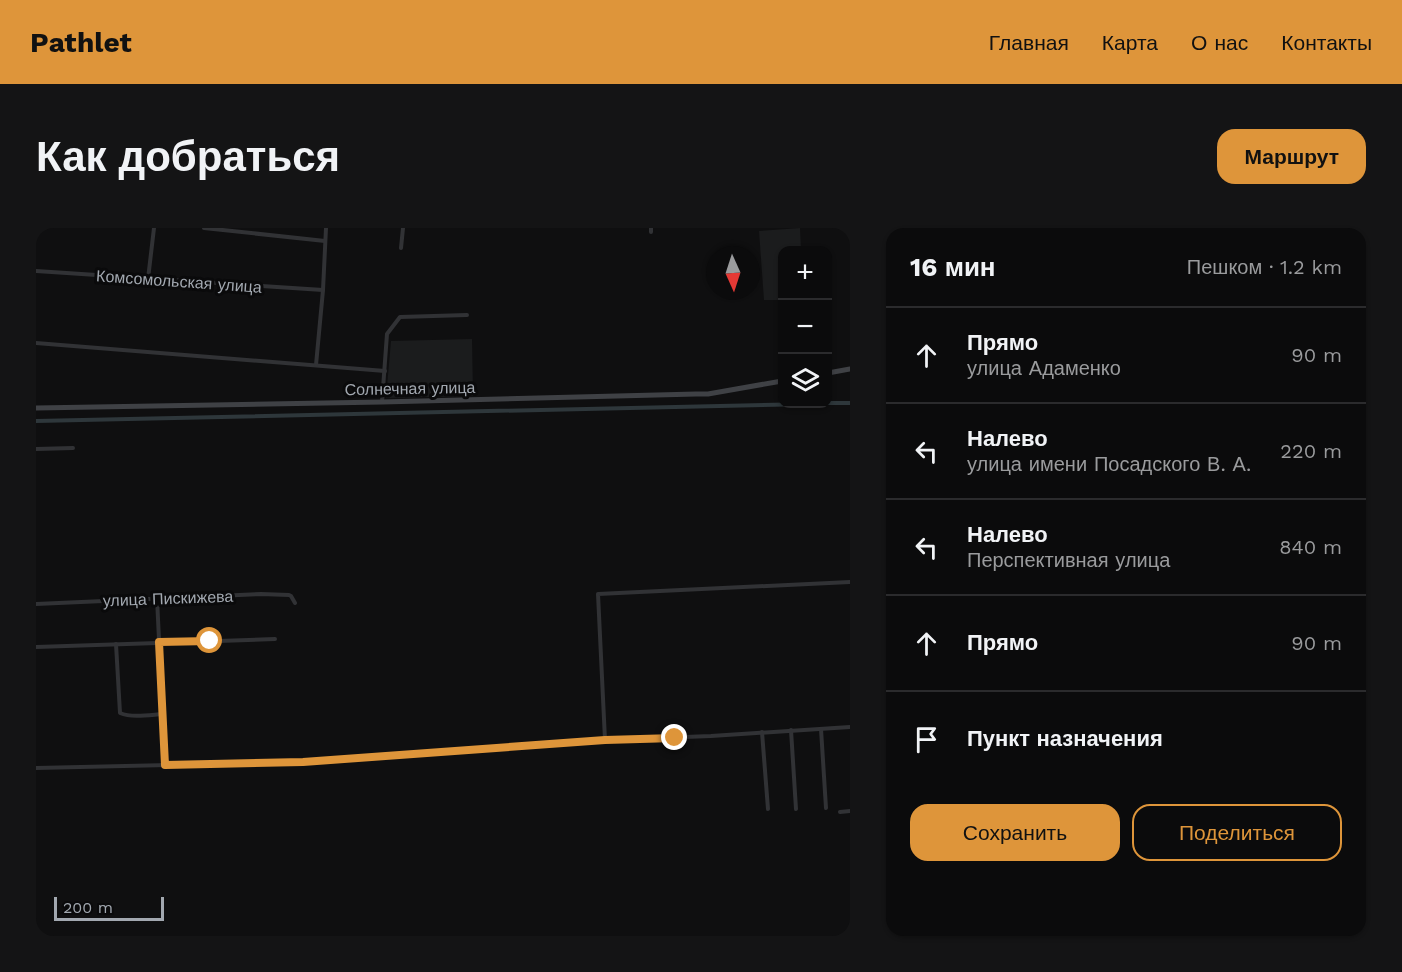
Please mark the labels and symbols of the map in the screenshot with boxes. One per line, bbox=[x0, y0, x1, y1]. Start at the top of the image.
north arrow bbox=[706, 246, 760, 300]
street label: Комсомольская улица bbox=[96, 266, 262, 297]
street label: Солнечная улица bbox=[344, 378, 476, 399]
street label: улица Пискижева bbox=[102, 587, 234, 610]
route start bbox=[196, 627, 222, 653]
route end bbox=[661, 724, 687, 750]
scale bar bbox=[54, 894, 164, 922]

